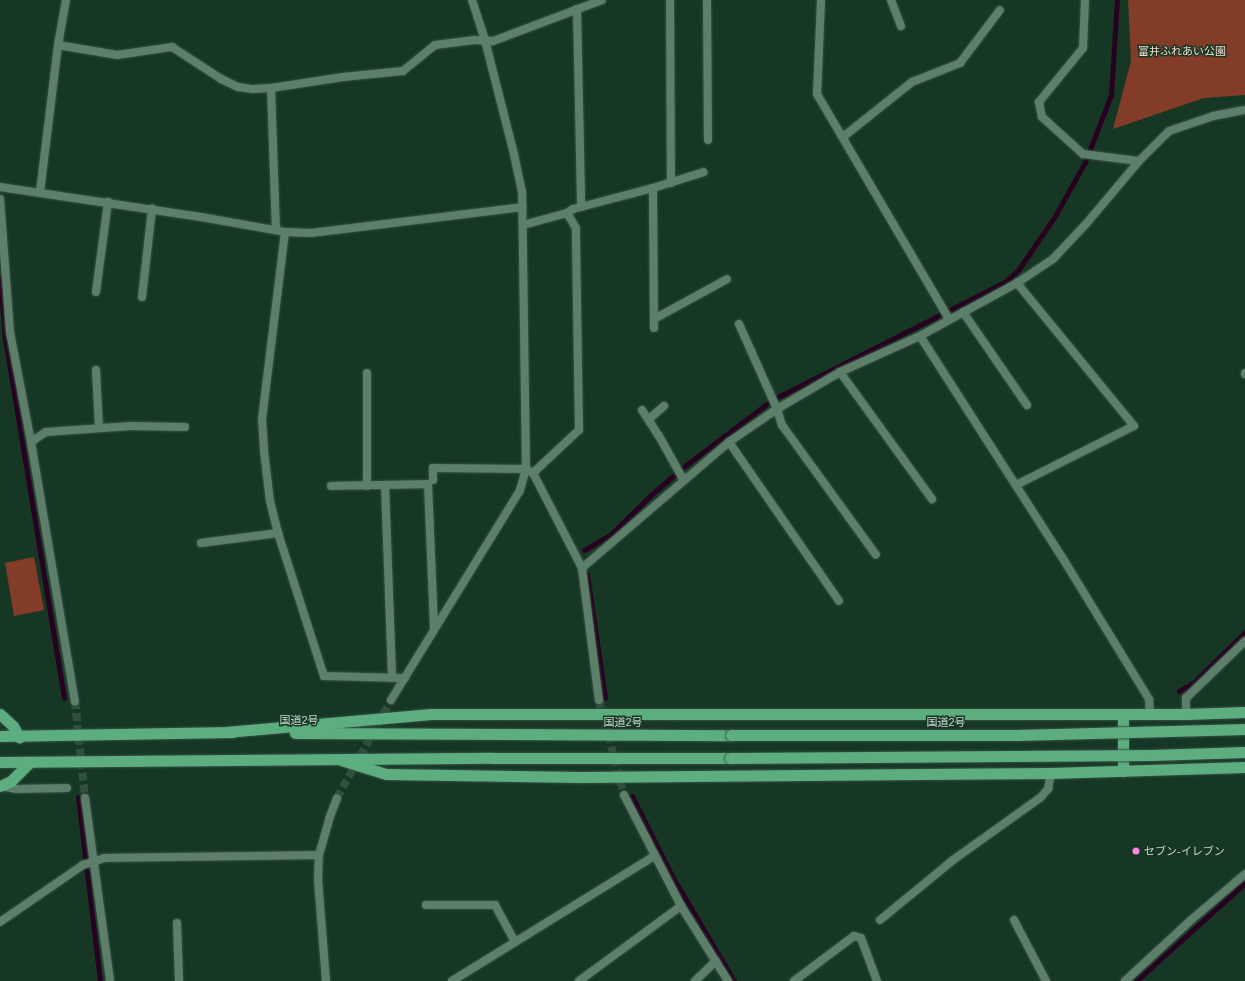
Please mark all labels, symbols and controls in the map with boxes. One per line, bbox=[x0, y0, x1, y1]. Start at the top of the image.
park label: 富井ふれあい公園 bbox=[1138, 44, 1226, 58]
street label: 国道2号 bbox=[279, 713, 319, 727]
street label: 国道2号 bbox=[603, 715, 643, 729]
street label: 国道2号 bbox=[926, 715, 966, 729]
place label: セブン-イレブン bbox=[1144, 844, 1225, 858]
marker: セブン-イレブン bbox=[1131, 846, 1141, 856]

